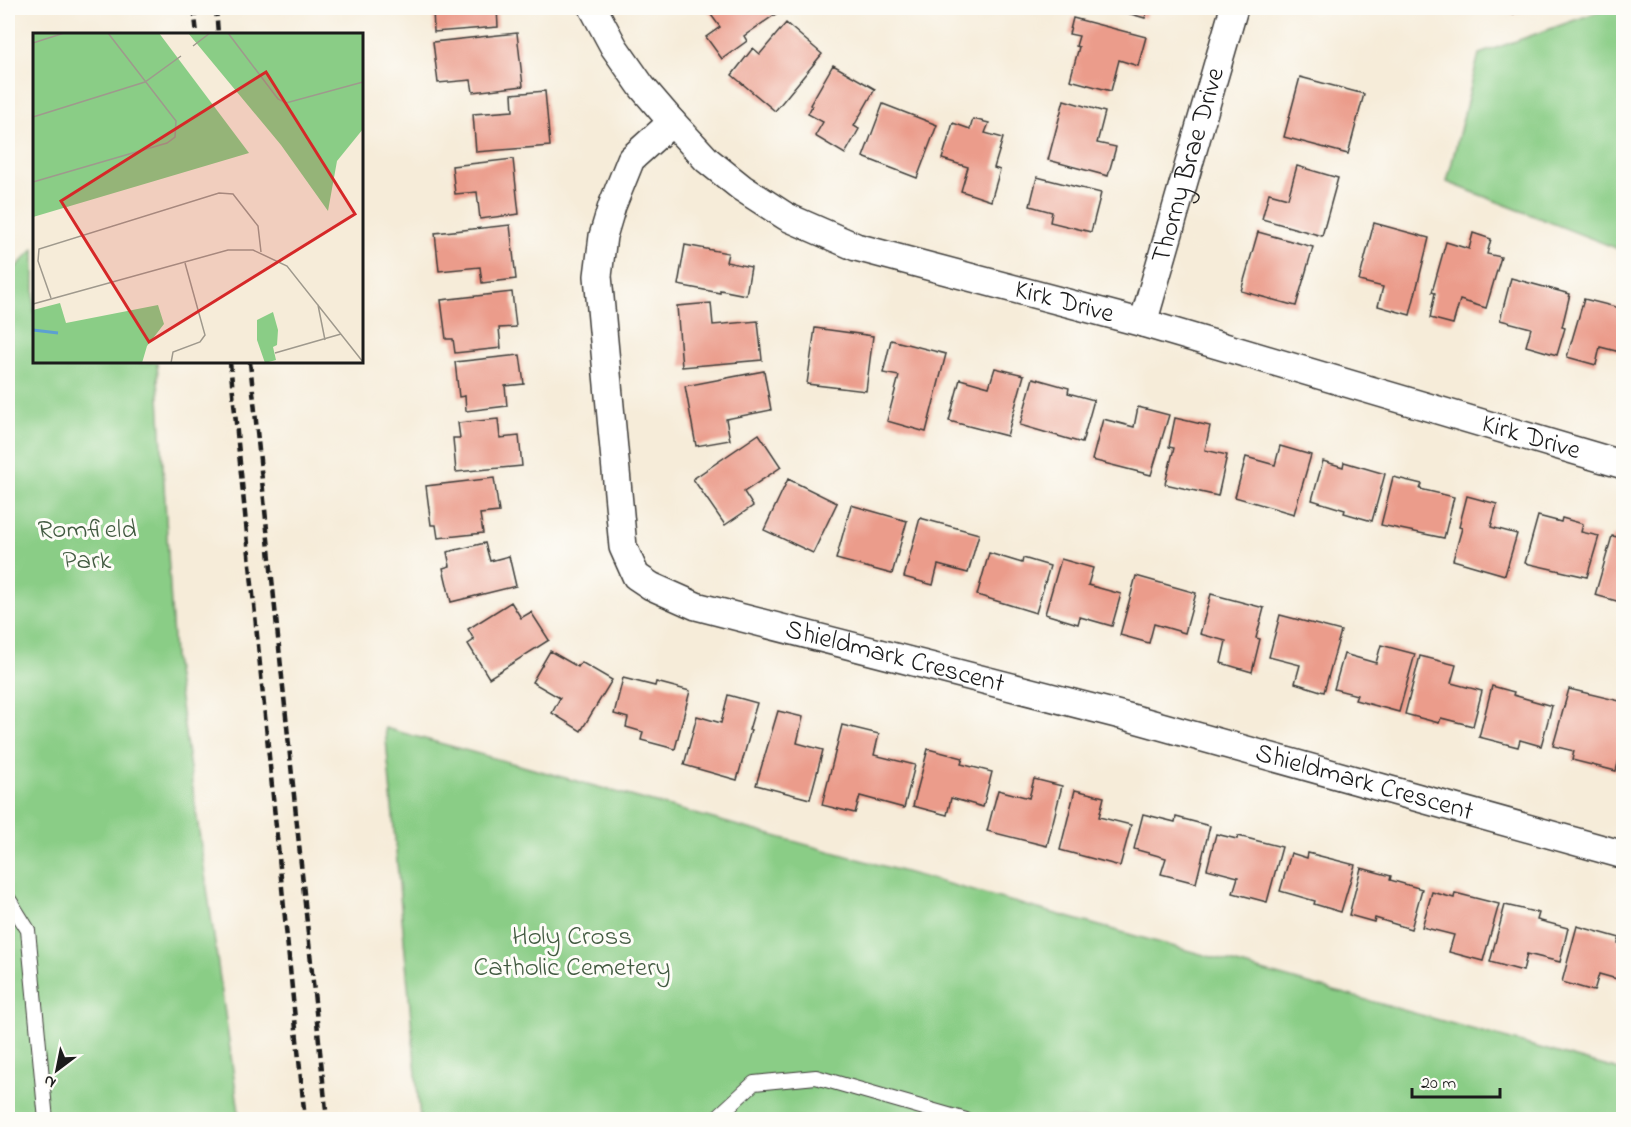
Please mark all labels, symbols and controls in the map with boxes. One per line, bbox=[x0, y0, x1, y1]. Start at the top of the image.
inset map bbox=[33, 33, 363, 363]
street label: Thorny Brae Drive bbox=[1142, 62, 1236, 268]
street label: Kirk Drive bbox=[1010, 270, 1119, 334]
street label: Kirk Drive bbox=[1477, 405, 1586, 471]
park label: Romfield Park bbox=[37, 511, 137, 581]
street label: Shieldmark Crescent bbox=[781, 610, 1009, 704]
street label: Shieldmark Crescent bbox=[1251, 734, 1478, 832]
park label: Holy Cross Catholic Cemetery bbox=[473, 918, 671, 988]
north arrow bbox=[27, 1040, 87, 1100]
scale bar bbox=[1412, 1061, 1500, 1099]
text: N bbox=[39, 1068, 61, 1094]
text: 20 m bbox=[1421, 1071, 1456, 1097]

